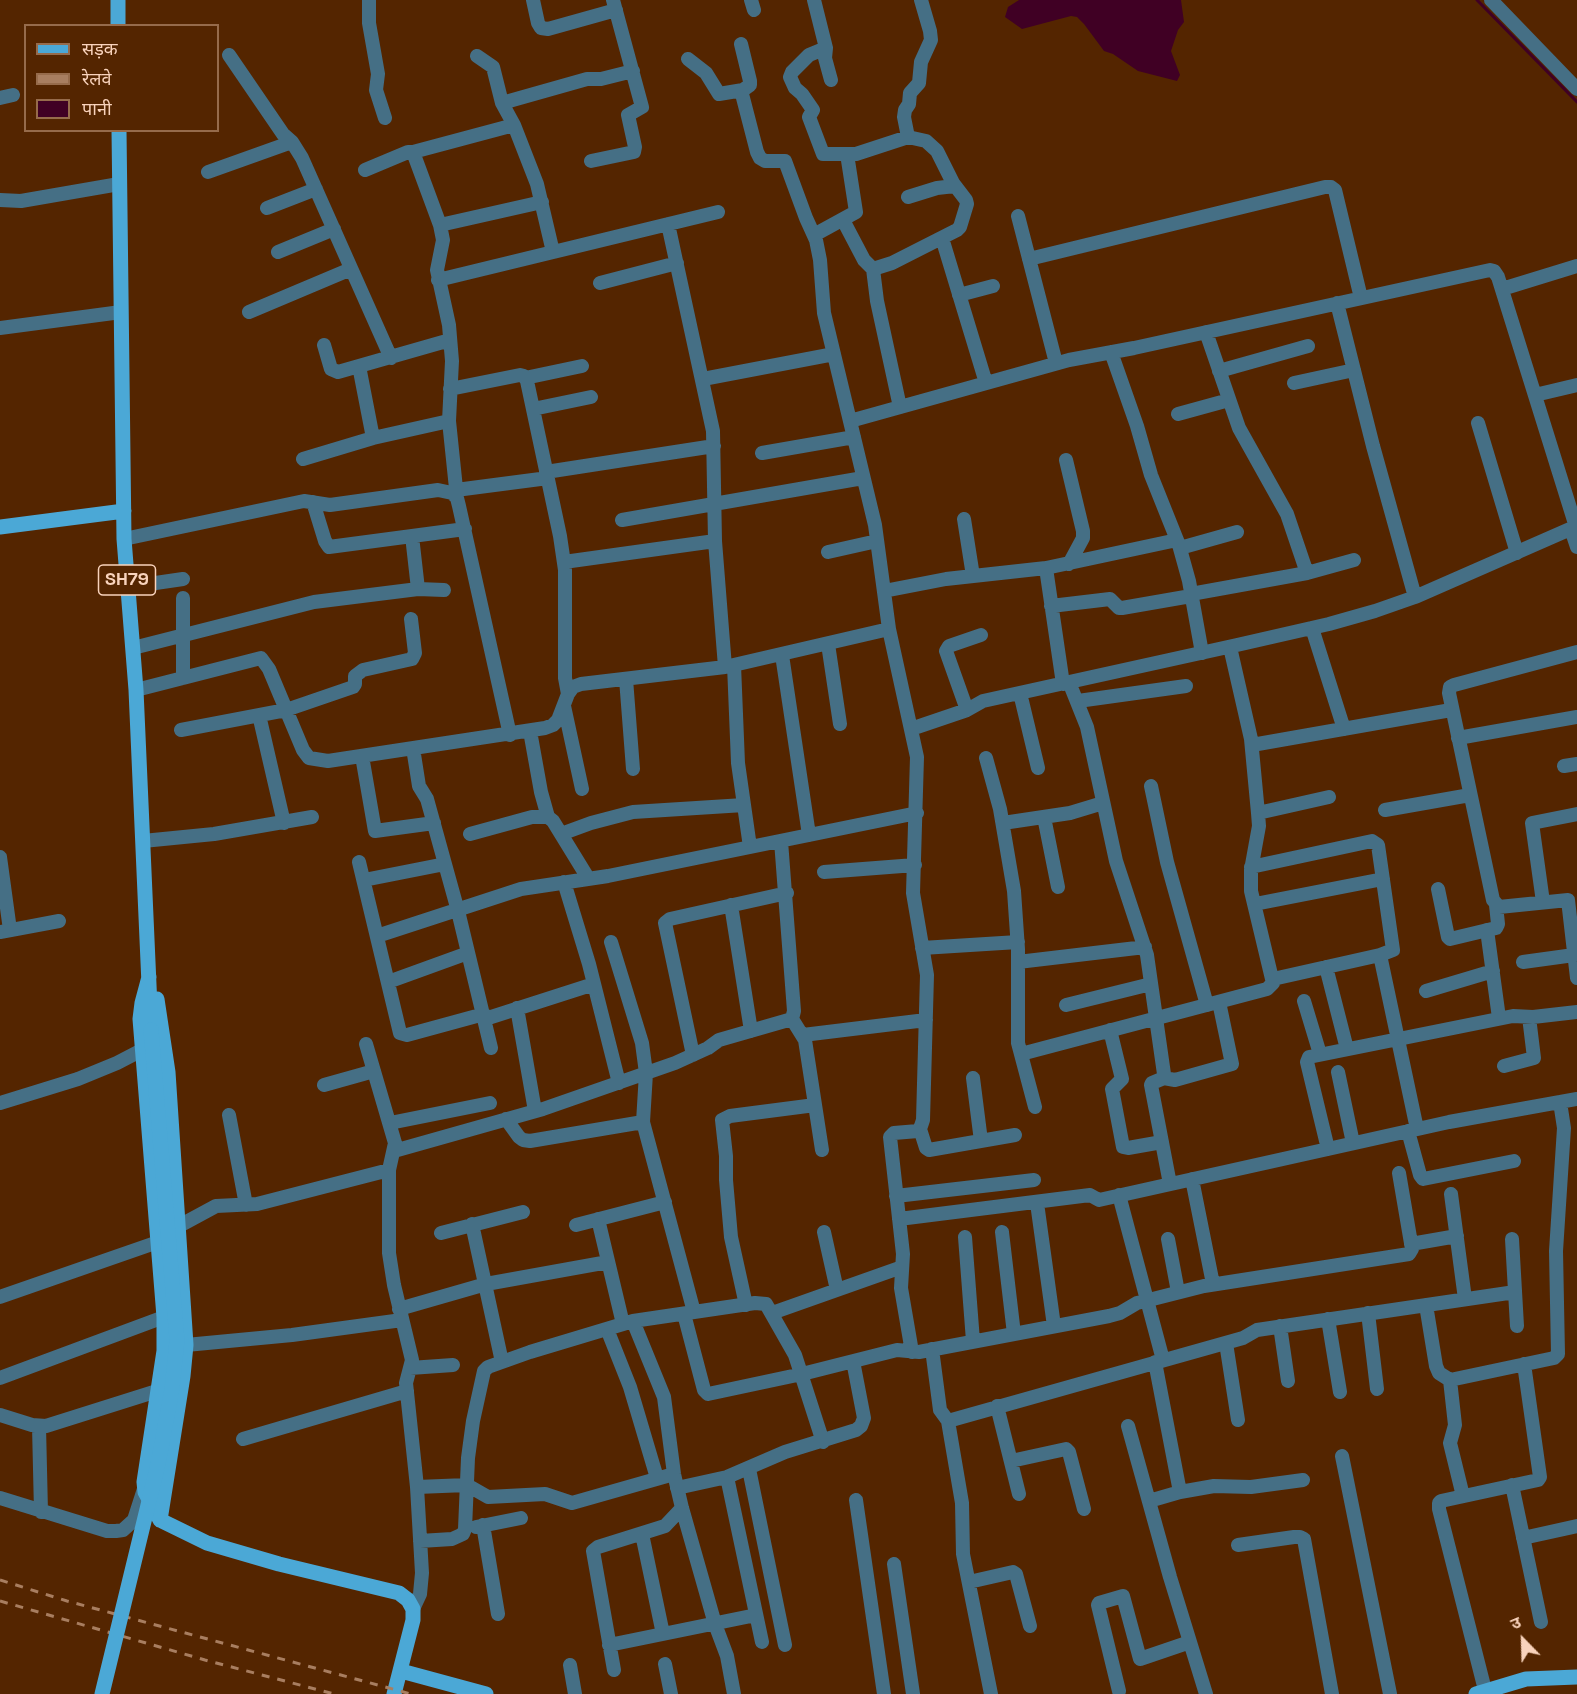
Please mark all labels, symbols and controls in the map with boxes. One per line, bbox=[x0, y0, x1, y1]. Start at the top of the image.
legend bbox=[24, 24, 219, 132]
text: सड़क bbox=[82, 37, 118, 60]
text: रेलवे bbox=[82, 67, 112, 90]
text: पानी bbox=[82, 97, 112, 120]
road number: SH79 bbox=[98, 565, 156, 595]
north arrow bbox=[1493, 1610, 1553, 1670]
text: उ bbox=[1507, 1611, 1524, 1634]

